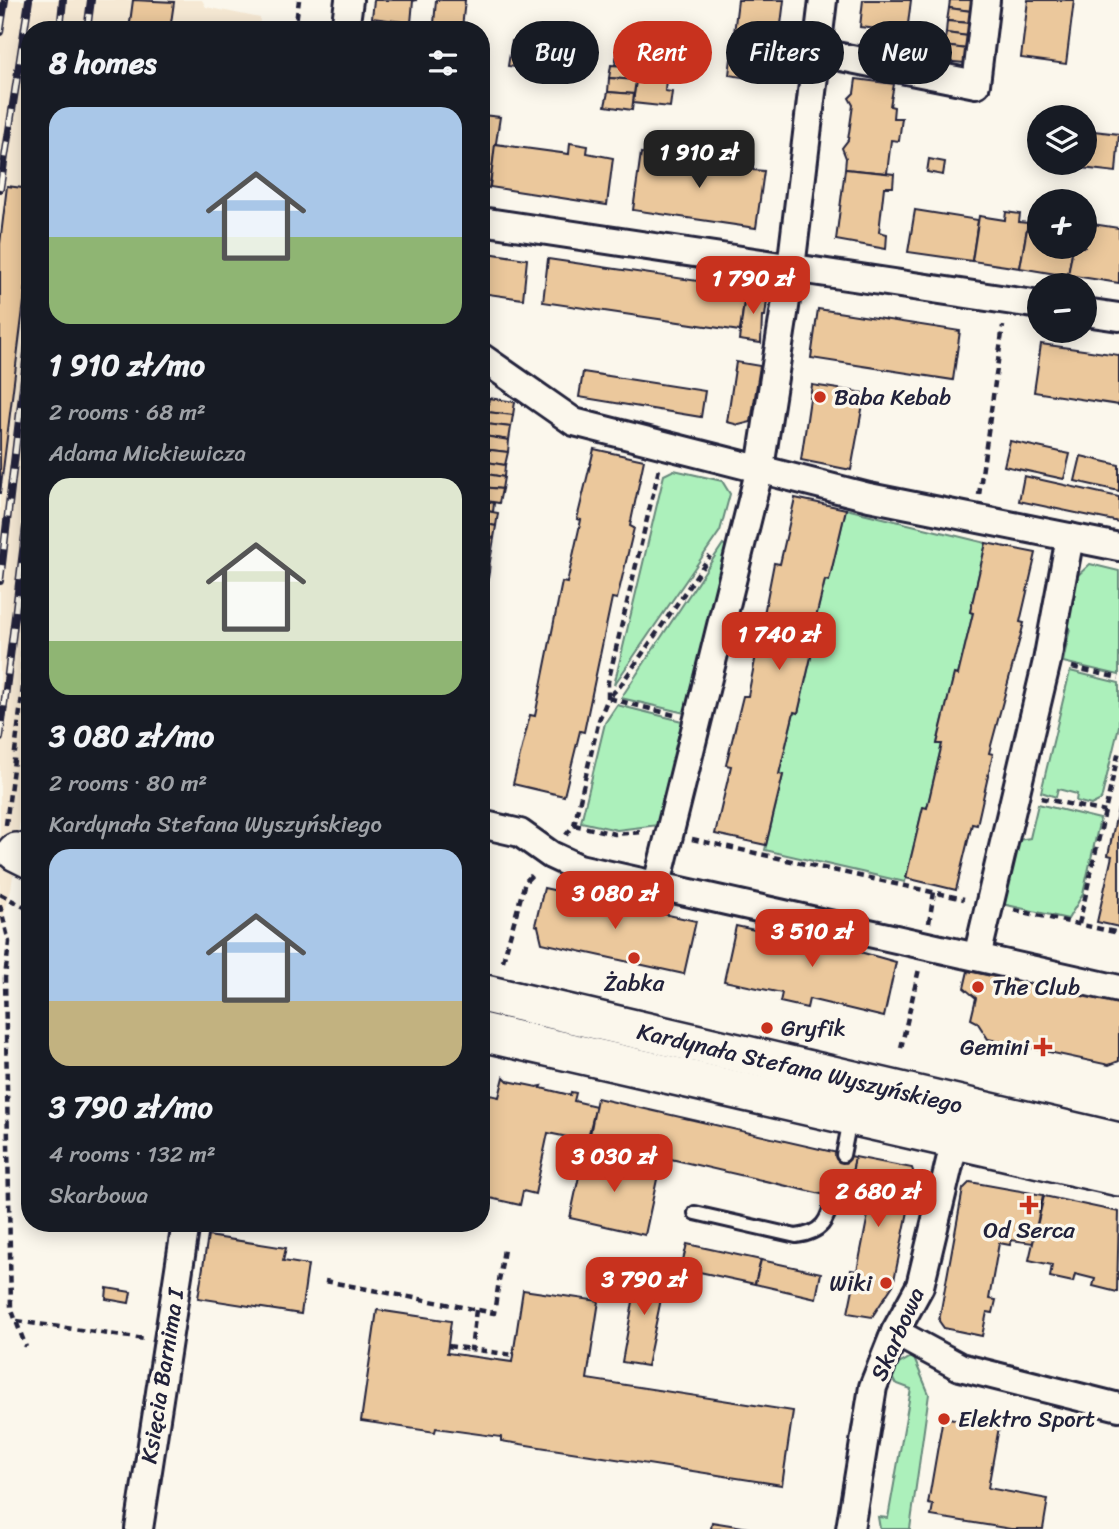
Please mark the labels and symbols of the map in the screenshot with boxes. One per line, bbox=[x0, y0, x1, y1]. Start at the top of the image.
pin: 1 910 zł bbox=[627, 130, 771, 190]
pin: 1 790 zł bbox=[681, 256, 825, 316]
place label: Baba Kebab bbox=[834, 377, 951, 418]
marker: Baba Kebab bbox=[812, 389, 828, 405]
pin: 1 740 zł bbox=[707, 612, 851, 672]
pin: 3 080 zł bbox=[543, 872, 687, 931]
pin: 3 510 zł bbox=[740, 909, 884, 969]
marker: Żabka bbox=[626, 950, 642, 966]
place label: Żabka bbox=[604, 963, 665, 1004]
place label: The Club bbox=[992, 967, 1080, 1008]
marker: The Club bbox=[970, 979, 986, 995]
place label: Gryfik bbox=[781, 1008, 846, 1049]
street label: Kardynała Stefana Wyszyńskiego bbox=[633, 1011, 967, 1126]
marker: Gryfik bbox=[759, 1020, 775, 1036]
place label: Gemini bbox=[960, 1027, 1030, 1068]
marker: Gemini bbox=[1035, 1039, 1051, 1055]
pin: 3 030 zł bbox=[542, 1134, 686, 1194]
pin: 2 680 zł bbox=[806, 1170, 950, 1229]
marker: Od Serca bbox=[1021, 1197, 1037, 1213]
place label: Od Serca bbox=[983, 1210, 1075, 1251]
pin: 3 790 zł bbox=[572, 1258, 716, 1317]
place label: Wiki bbox=[829, 1263, 873, 1304]
marker: Wiki bbox=[878, 1275, 894, 1291]
street label: Skarbowa bbox=[859, 1280, 937, 1388]
street label: Księcia Barnima I bbox=[128, 1284, 197, 1467]
place label: Elektro Sport bbox=[958, 1399, 1095, 1440]
marker: Elektro Sport bbox=[936, 1411, 952, 1427]

